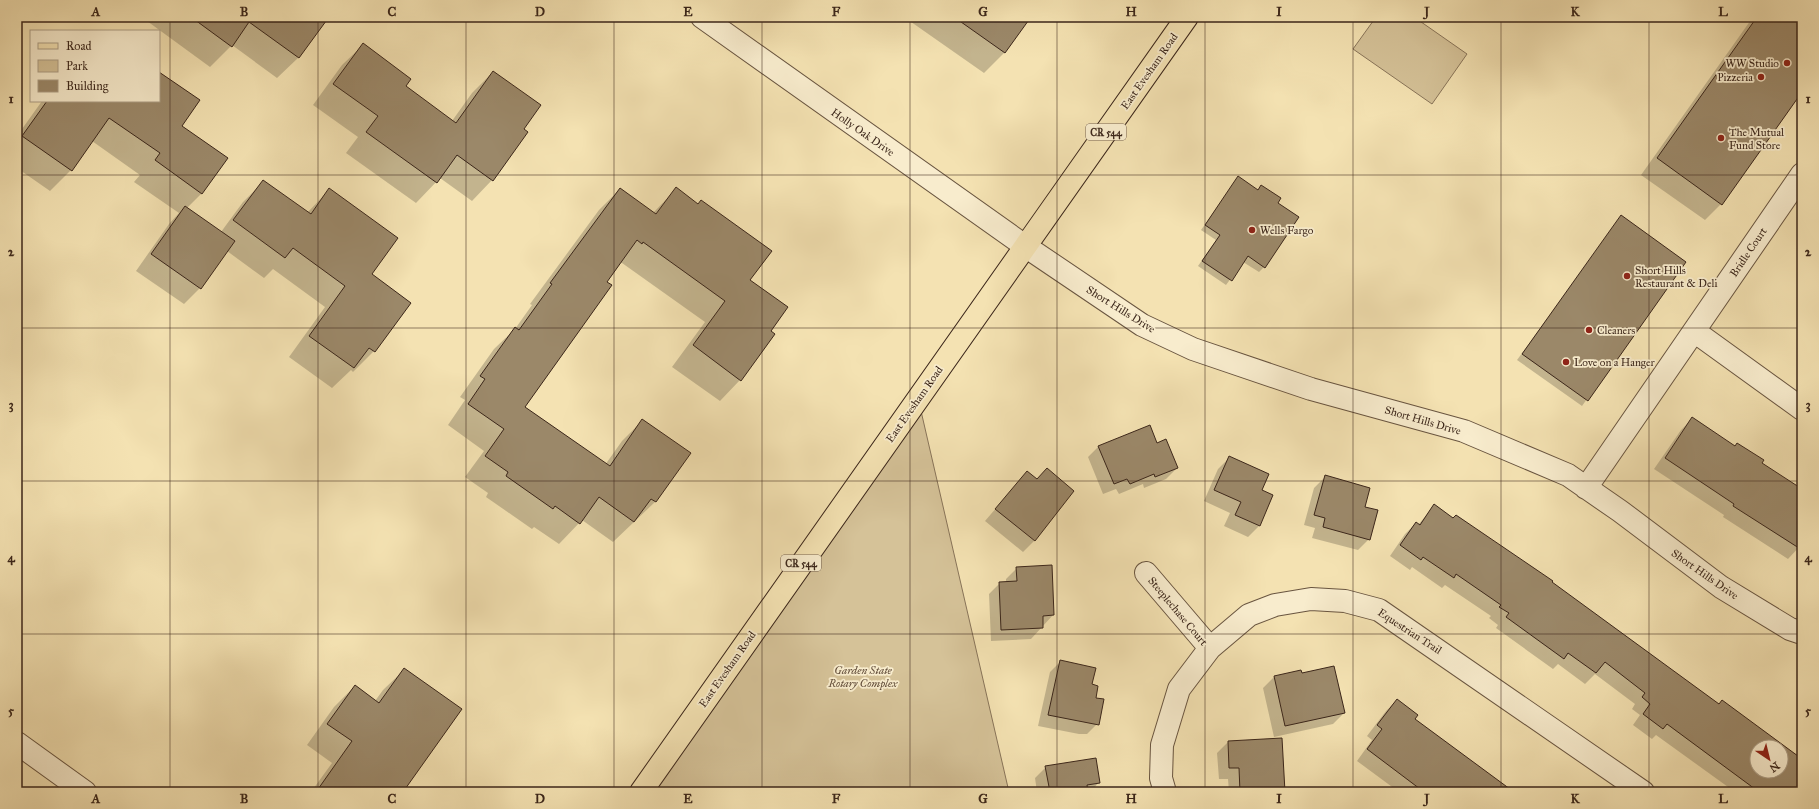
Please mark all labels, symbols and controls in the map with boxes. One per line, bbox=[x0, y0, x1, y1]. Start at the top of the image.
text: A bbox=[91, 4, 101, 20]
text: B bbox=[240, 4, 249, 20]
text: C bbox=[388, 4, 397, 20]
text: D bbox=[535, 4, 545, 20]
text: E bbox=[683, 4, 693, 20]
text: F bbox=[832, 4, 841, 20]
text: G bbox=[978, 4, 988, 20]
text: H bbox=[1125, 4, 1137, 20]
text: I bbox=[1276, 4, 1282, 20]
text: J bbox=[1422, 4, 1430, 20]
text: K bbox=[1570, 4, 1580, 20]
text: L bbox=[1718, 4, 1728, 20]
legend bbox=[30, 30, 160, 102]
street label: East Evesham Road bbox=[1118, 30, 1181, 112]
text: Road bbox=[66, 39, 92, 53]
place label: WW Studio bbox=[1726, 57, 1779, 70]
marker: WW Studio bbox=[1782, 58, 1792, 68]
text: Park bbox=[66, 59, 88, 73]
place label: Pizzeria bbox=[1717, 71, 1753, 84]
marker: Pizzeria bbox=[1756, 72, 1766, 82]
text: Building bbox=[66, 79, 109, 94]
text: 1 bbox=[8, 91, 14, 107]
text: 1 bbox=[1805, 91, 1811, 107]
street label: Holly Oak Drive bbox=[829, 106, 897, 159]
road number: CR 544 bbox=[1086, 124, 1126, 140]
place label: The Mutual Fund Store bbox=[1729, 126, 1784, 152]
marker: The Mutual Fund Store bbox=[1716, 133, 1726, 143]
place label: Wells Fargo bbox=[1260, 224, 1314, 237]
marker: Wells Fargo bbox=[1247, 225, 1257, 235]
street label: Bridle Court bbox=[1727, 225, 1770, 279]
text: 2 bbox=[8, 244, 15, 260]
text: 2 bbox=[1805, 244, 1812, 260]
place label: Short Hills Restaurant & Deli bbox=[1635, 264, 1718, 290]
marker: Short Hills Restaurant & Deli bbox=[1622, 271, 1632, 281]
street label: Short Hills Drive bbox=[1084, 283, 1158, 336]
place label: Cleaners bbox=[1597, 324, 1635, 337]
marker: Cleaners bbox=[1584, 325, 1594, 335]
place label: Love on a Hanger bbox=[1574, 356, 1656, 369]
marker: Love on a Hanger bbox=[1561, 357, 1571, 367]
street label: East Evesham Road bbox=[883, 363, 946, 445]
text: 3 bbox=[8, 397, 14, 413]
text: 3 bbox=[1805, 397, 1811, 413]
street label: Short Hills Drive bbox=[1383, 403, 1463, 438]
street label: Short Hills Drive bbox=[1669, 547, 1741, 603]
text: 4 bbox=[7, 550, 15, 566]
text: 4 bbox=[1804, 550, 1812, 566]
road number: CR 544 bbox=[781, 555, 821, 571]
street label: Steeplechase Court bbox=[1145, 574, 1210, 648]
street label: Equestrian Trail bbox=[1375, 606, 1444, 658]
street label: East Evesham Road bbox=[696, 628, 759, 710]
park label: Garden State Rotary Complex bbox=[828, 664, 898, 691]
text: 5 bbox=[8, 703, 15, 719]
text: 5 bbox=[1805, 703, 1812, 719]
north arrow bbox=[1749, 739, 1789, 779]
text: N bbox=[1766, 759, 1782, 775]
text: A bbox=[91, 791, 101, 807]
text: B bbox=[240, 791, 249, 807]
text: C bbox=[388, 791, 397, 807]
text: D bbox=[535, 791, 545, 807]
text: E bbox=[683, 791, 693, 807]
text: F bbox=[832, 791, 841, 807]
text: G bbox=[978, 791, 988, 807]
text: H bbox=[1125, 791, 1137, 807]
text: I bbox=[1276, 791, 1282, 807]
text: J bbox=[1422, 791, 1430, 807]
text: K bbox=[1570, 791, 1580, 807]
text: L bbox=[1718, 791, 1728, 807]

